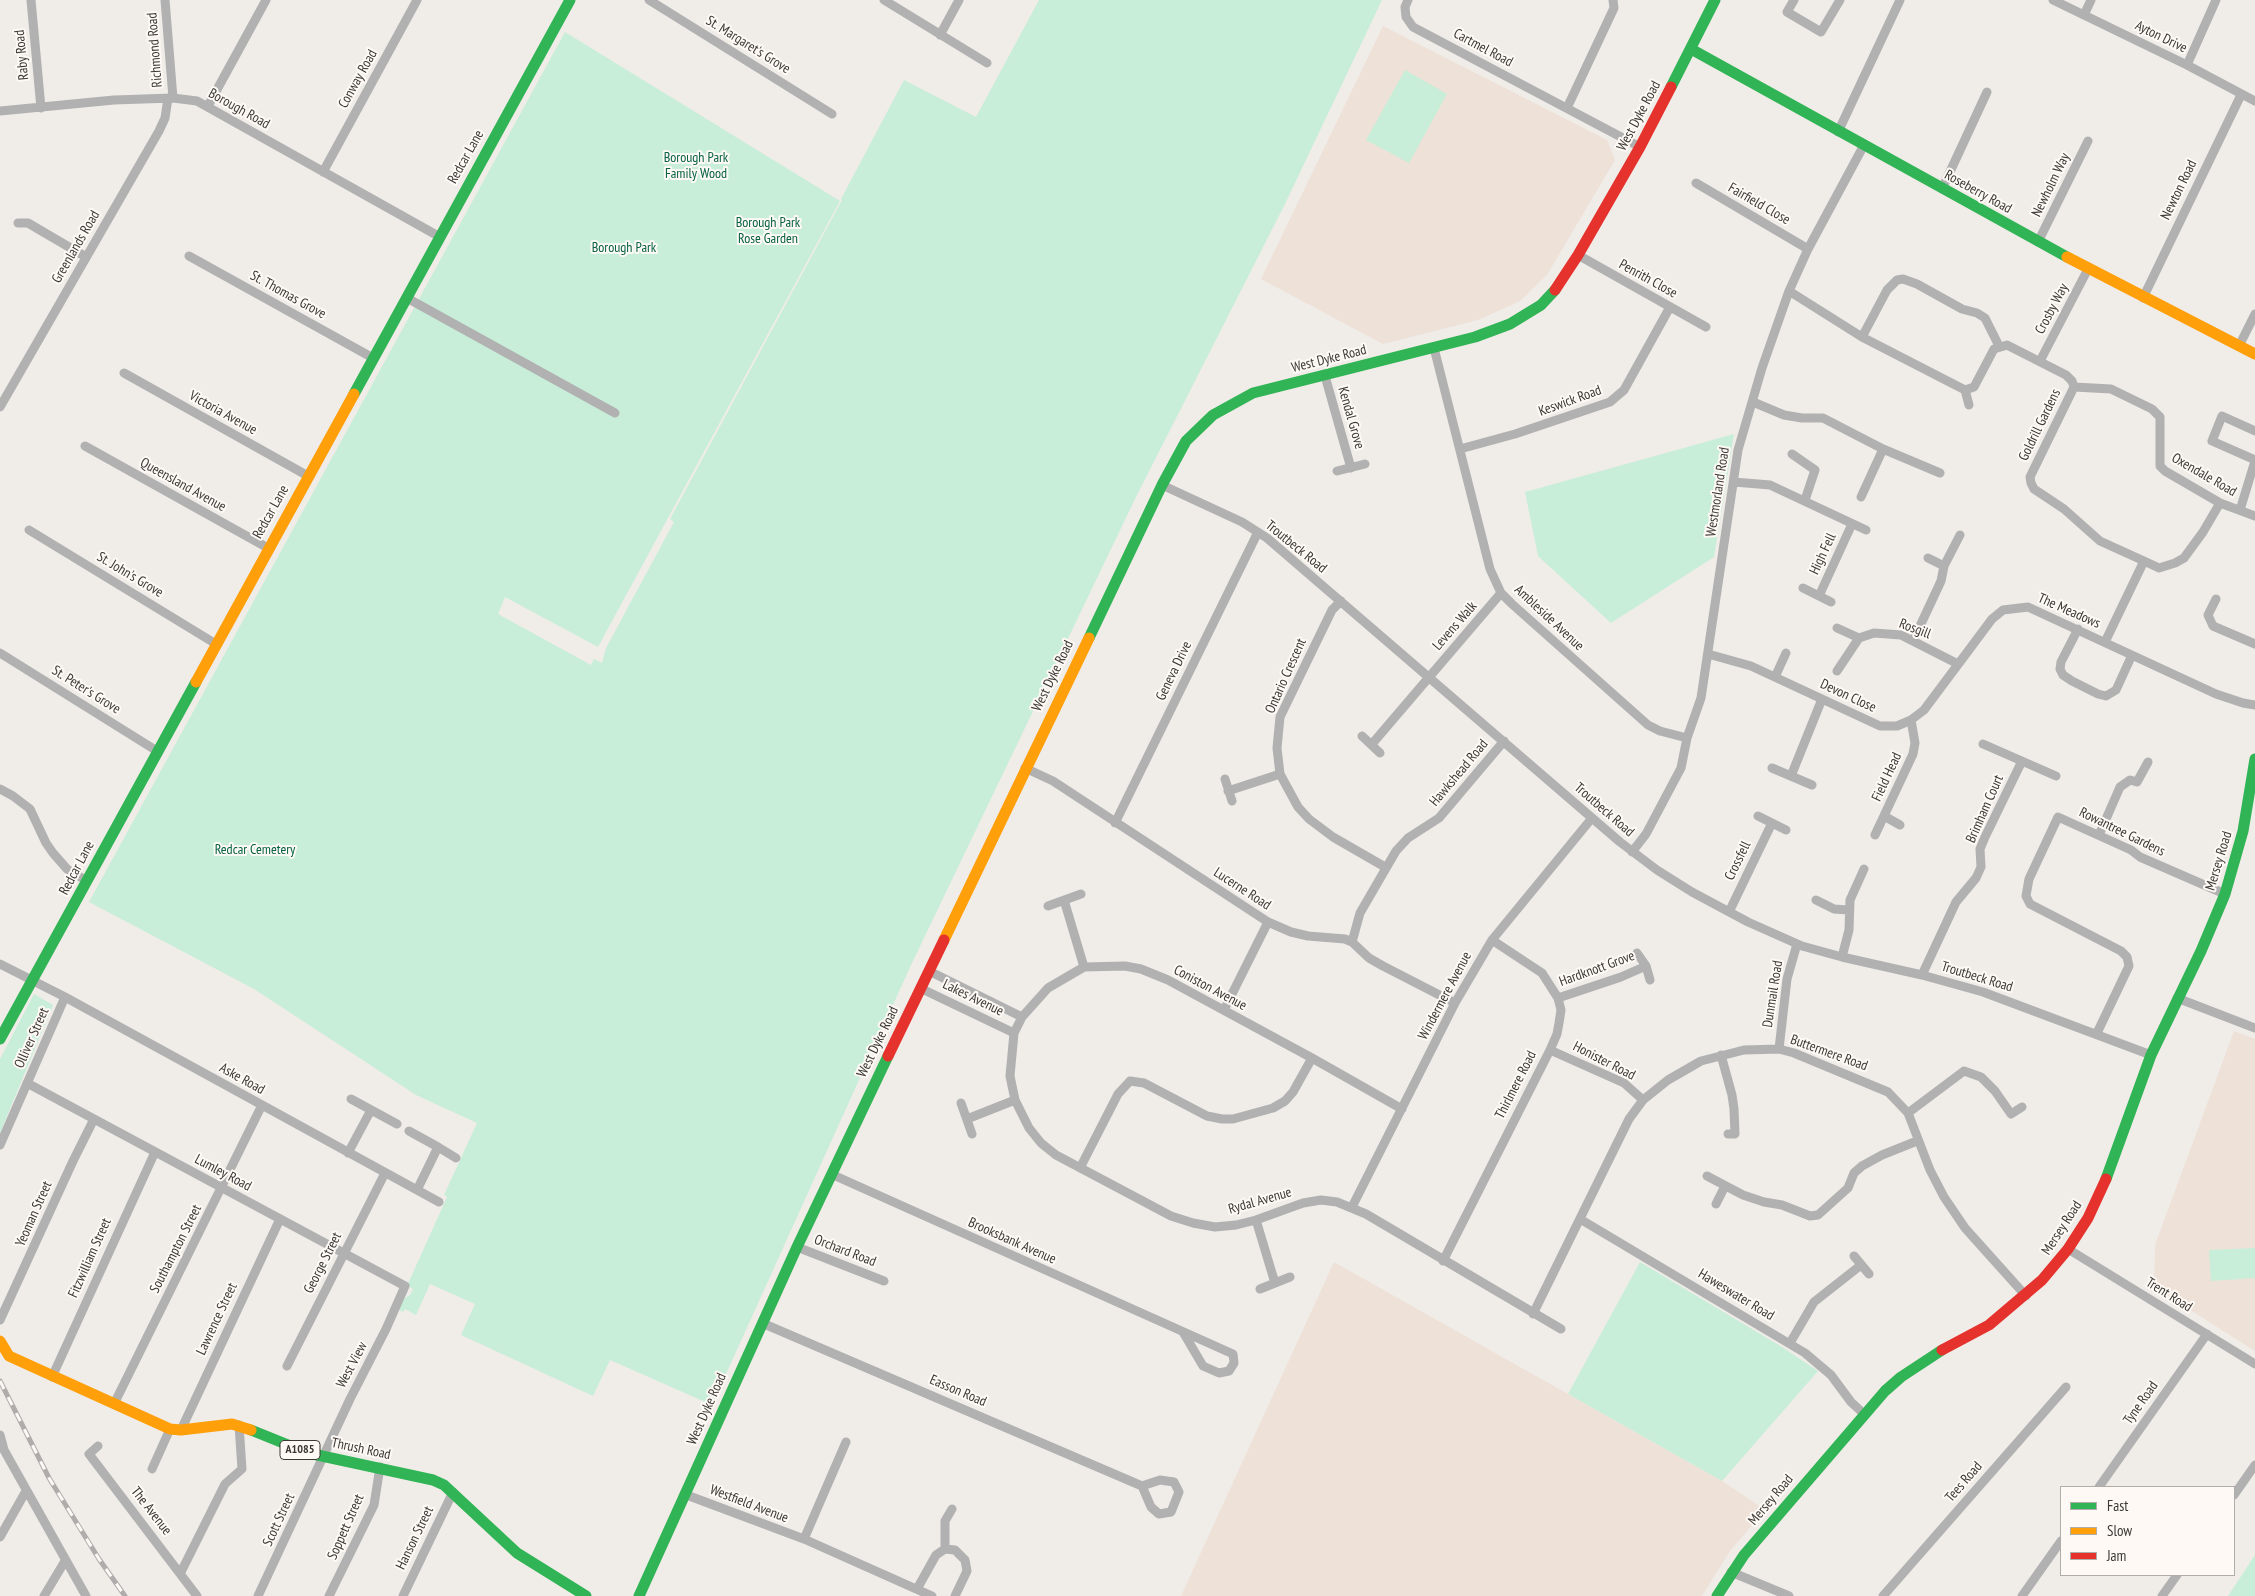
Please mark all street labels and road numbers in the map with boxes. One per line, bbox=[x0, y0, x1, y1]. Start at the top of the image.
street label: Richmond Road bbox=[144, 12, 166, 88]
street label: St. Margaret's Grove bbox=[703, 12, 793, 78]
street label: Ayton Drive bbox=[2132, 17, 2190, 57]
street label: Cartmel Road bbox=[1450, 25, 1516, 71]
street label: Raby Road bbox=[11, 29, 33, 81]
street label: Conway Road bbox=[335, 47, 381, 111]
street label: West Dyke Road bbox=[1614, 78, 1664, 154]
street label: Borough Road bbox=[205, 85, 273, 133]
street label: Redcar Lane bbox=[444, 127, 488, 187]
street label: Newholm Way bbox=[2028, 150, 2074, 220]
street label: Newton Road bbox=[2157, 157, 2201, 223]
street label: Roseberry Road bbox=[1941, 167, 2015, 217]
street label: Fairfield Close bbox=[1725, 180, 1793, 228]
street label: Greenlands Road bbox=[48, 208, 104, 286]
street label: Penrith Close bbox=[1616, 256, 1680, 302]
street label: St. Thomas Grove bbox=[247, 267, 329, 323]
street label: Crosby Way bbox=[2032, 281, 2072, 337]
street label: West Dyke Road bbox=[1290, 342, 1368, 376]
street label: Keswick Road bbox=[1536, 382, 1604, 420]
street label: Kendal Grove bbox=[1334, 385, 1368, 451]
street label: Goldrill Gardens bbox=[2015, 386, 2065, 464]
street label: Victoria Avenue bbox=[186, 387, 260, 439]
street label: Westmorland Road bbox=[1703, 446, 1733, 538]
street label: Oxendale Road bbox=[2168, 450, 2240, 500]
street label: Queensland Avenue bbox=[137, 454, 229, 516]
street label: Redcar Lane bbox=[249, 482, 293, 542]
street label: Troutbeck Road bbox=[1262, 517, 1330, 577]
street label: High Fell bbox=[1806, 531, 1840, 577]
street label: St. John's Grove bbox=[94, 549, 166, 601]
street label: Ambleside Avenue bbox=[1511, 582, 1587, 654]
street label: The Meadows bbox=[2035, 590, 2103, 632]
street label: Levens Walk bbox=[1429, 598, 1481, 654]
street label: Rosgill bbox=[1897, 615, 1933, 643]
street label: Ontario Crescent bbox=[1262, 636, 1310, 716]
street label: West Dyke Road bbox=[1029, 638, 1077, 714]
street label: Geneva Drive bbox=[1152, 639, 1196, 703]
street label: St. Peter's Grove bbox=[49, 662, 123, 718]
street label: Devon Close bbox=[1817, 676, 1879, 716]
street label: Hawkshead Road bbox=[1426, 736, 1492, 810]
street label: Field Head bbox=[1868, 750, 1906, 804]
street label: Brimham Court bbox=[1963, 772, 2007, 846]
street label: Troutbeck Road bbox=[1571, 779, 1637, 841]
street label: Rowantree Gardens bbox=[2076, 804, 2168, 860]
street label: Mersey Road bbox=[2202, 829, 2236, 893]
street label: Redcar Lane bbox=[56, 838, 98, 898]
street label: Crossfell bbox=[1721, 839, 1755, 883]
street label: Lucerne Road bbox=[1210, 864, 1274, 914]
street label: Hardknott Grove bbox=[1557, 948, 1637, 990]
street label: Windermere Avenue bbox=[1415, 949, 1475, 1043]
street label: Troutbeck Road bbox=[1939, 958, 2015, 996]
street label: Dunmail Road bbox=[1759, 959, 1787, 1029]
street label: Coniston Avenue bbox=[1171, 962, 1249, 1014]
street label: Lakes Avenue bbox=[940, 976, 1006, 1020]
street label: West Dyke Road bbox=[854, 1004, 902, 1080]
street label: Olliver Street bbox=[11, 1005, 53, 1071]
street label: Buttermere Road bbox=[1788, 1031, 1870, 1075]
street label: Honister Road bbox=[1570, 1038, 1638, 1084]
street label: Thirlmere Road bbox=[1492, 1048, 1540, 1122]
street label: Aske Road bbox=[216, 1060, 268, 1098]
street label: Lumley Road bbox=[192, 1151, 254, 1195]
street label: Yeoman Street bbox=[12, 1179, 56, 1249]
street label: Rydal Avenue bbox=[1226, 1184, 1294, 1218]
street label: Mersey Road bbox=[2038, 1198, 2086, 1258]
street label: Southampton Street bbox=[147, 1202, 205, 1296]
street label: Brooksbank Avenue bbox=[966, 1214, 1058, 1268]
street label: Fitzwilliam Street bbox=[65, 1216, 115, 1300]
street label: George Street bbox=[300, 1230, 346, 1296]
street label: Orchard Road bbox=[812, 1232, 878, 1270]
street label: Haweswater Road bbox=[1695, 1266, 1777, 1324]
street label: Trent Road bbox=[2143, 1274, 2195, 1316]
street label: Lawrence Street bbox=[193, 1280, 241, 1358]
street label: West View bbox=[333, 1339, 371, 1391]
street label: West Dyke Road bbox=[684, 1371, 730, 1447]
street label: Easson Road bbox=[927, 1372, 989, 1410]
street label: Tyne Road bbox=[2120, 1378, 2162, 1428]
street label: Thrush Road bbox=[330, 1435, 392, 1463]
road number: A1085 bbox=[280, 1440, 320, 1460]
street label: Tees Road bbox=[1942, 1458, 1986, 1506]
street label: Mersey Road bbox=[1745, 1471, 1797, 1529]
street label: Westfield Avenue bbox=[707, 1481, 791, 1527]
street label: The Avenue bbox=[127, 1484, 175, 1538]
street label: Scott Street bbox=[259, 1491, 299, 1549]
street label: Soppett Street bbox=[324, 1492, 368, 1562]
street label: Hanson Street bbox=[393, 1504, 437, 1572]

